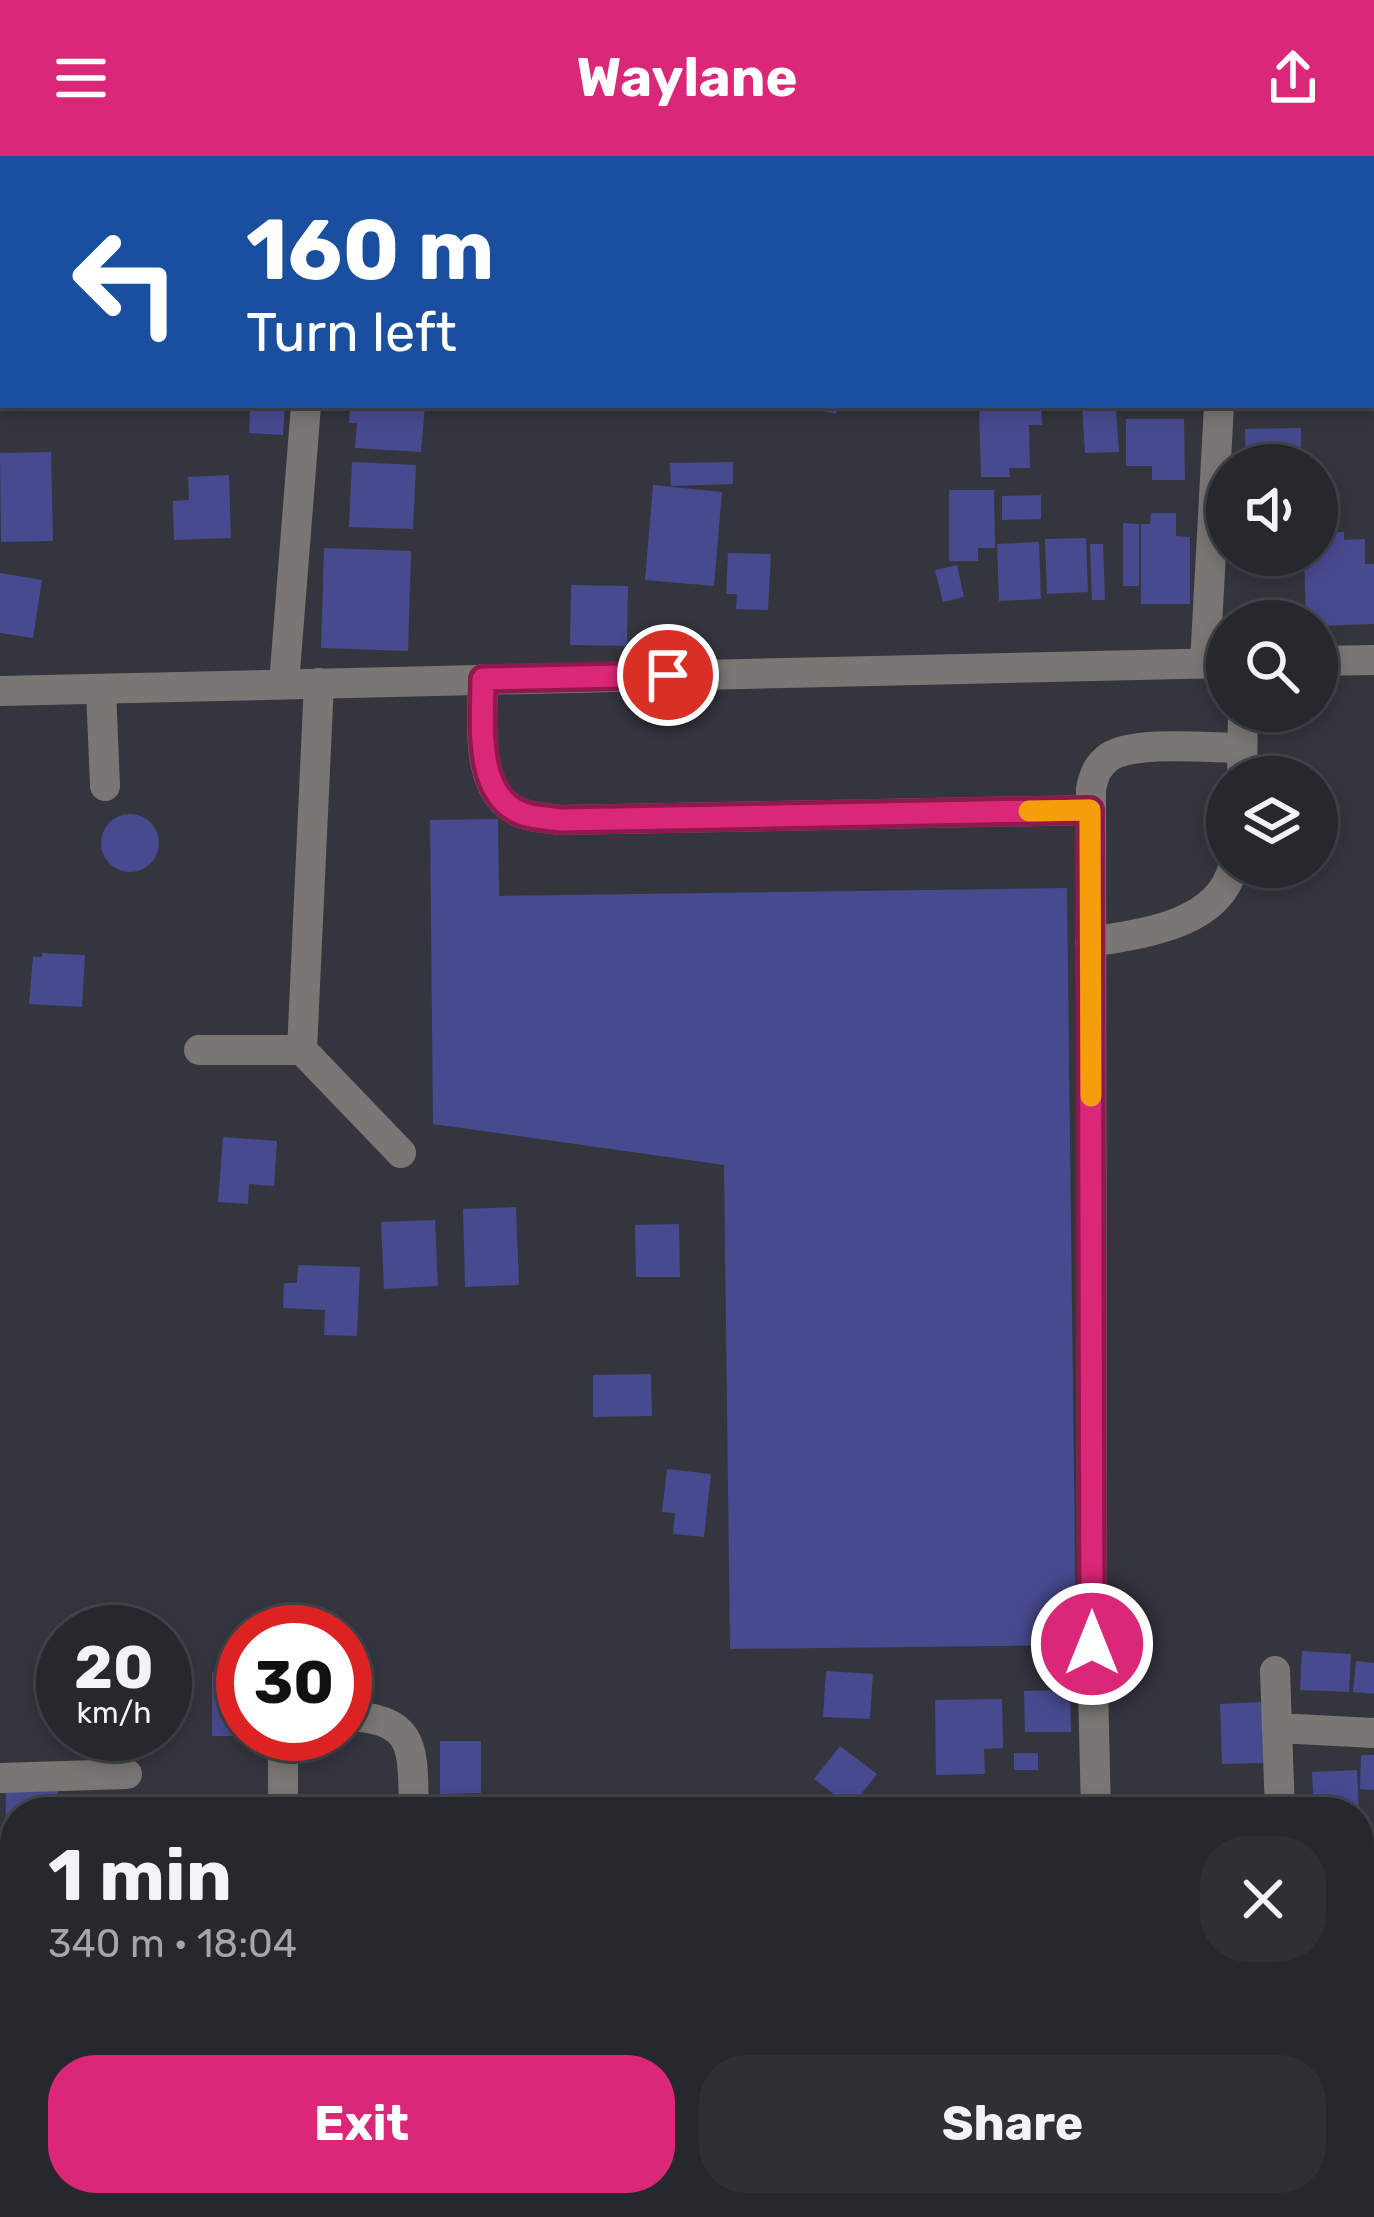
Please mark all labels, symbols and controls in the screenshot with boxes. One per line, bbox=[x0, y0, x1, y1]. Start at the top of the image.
icon: menu bbox=[48, 45, 114, 111]
icon: share bbox=[1260, 45, 1326, 111]
text: Waylane bbox=[576, 46, 798, 110]
text: 160 m bbox=[246, 200, 494, 300]
icon: left bbox=[48, 204, 204, 360]
text: Turn left bbox=[246, 301, 457, 365]
map controls bbox=[1206, 444, 1338, 888]
button: sound bbox=[1206, 444, 1338, 576]
button: search bbox=[1206, 600, 1338, 732]
pin bbox=[617, 624, 719, 726]
icon: arrive bbox=[635, 642, 701, 708]
button: layers bbox=[1206, 756, 1338, 888]
position arrow bbox=[1029, 1581, 1155, 1707]
speed limit sign: 30 bbox=[216, 1605, 372, 1761]
text: 20 bbox=[74, 1632, 154, 1703]
text: km/h bbox=[77, 1695, 151, 1731]
text: 1 min bbox=[48, 1833, 232, 1918]
button: close bbox=[1200, 1836, 1326, 1962]
text: 340 m · 18:04 bbox=[48, 1921, 297, 1967]
button: Exit bbox=[48, 2055, 675, 2193]
button: Share bbox=[699, 2055, 1326, 2193]

